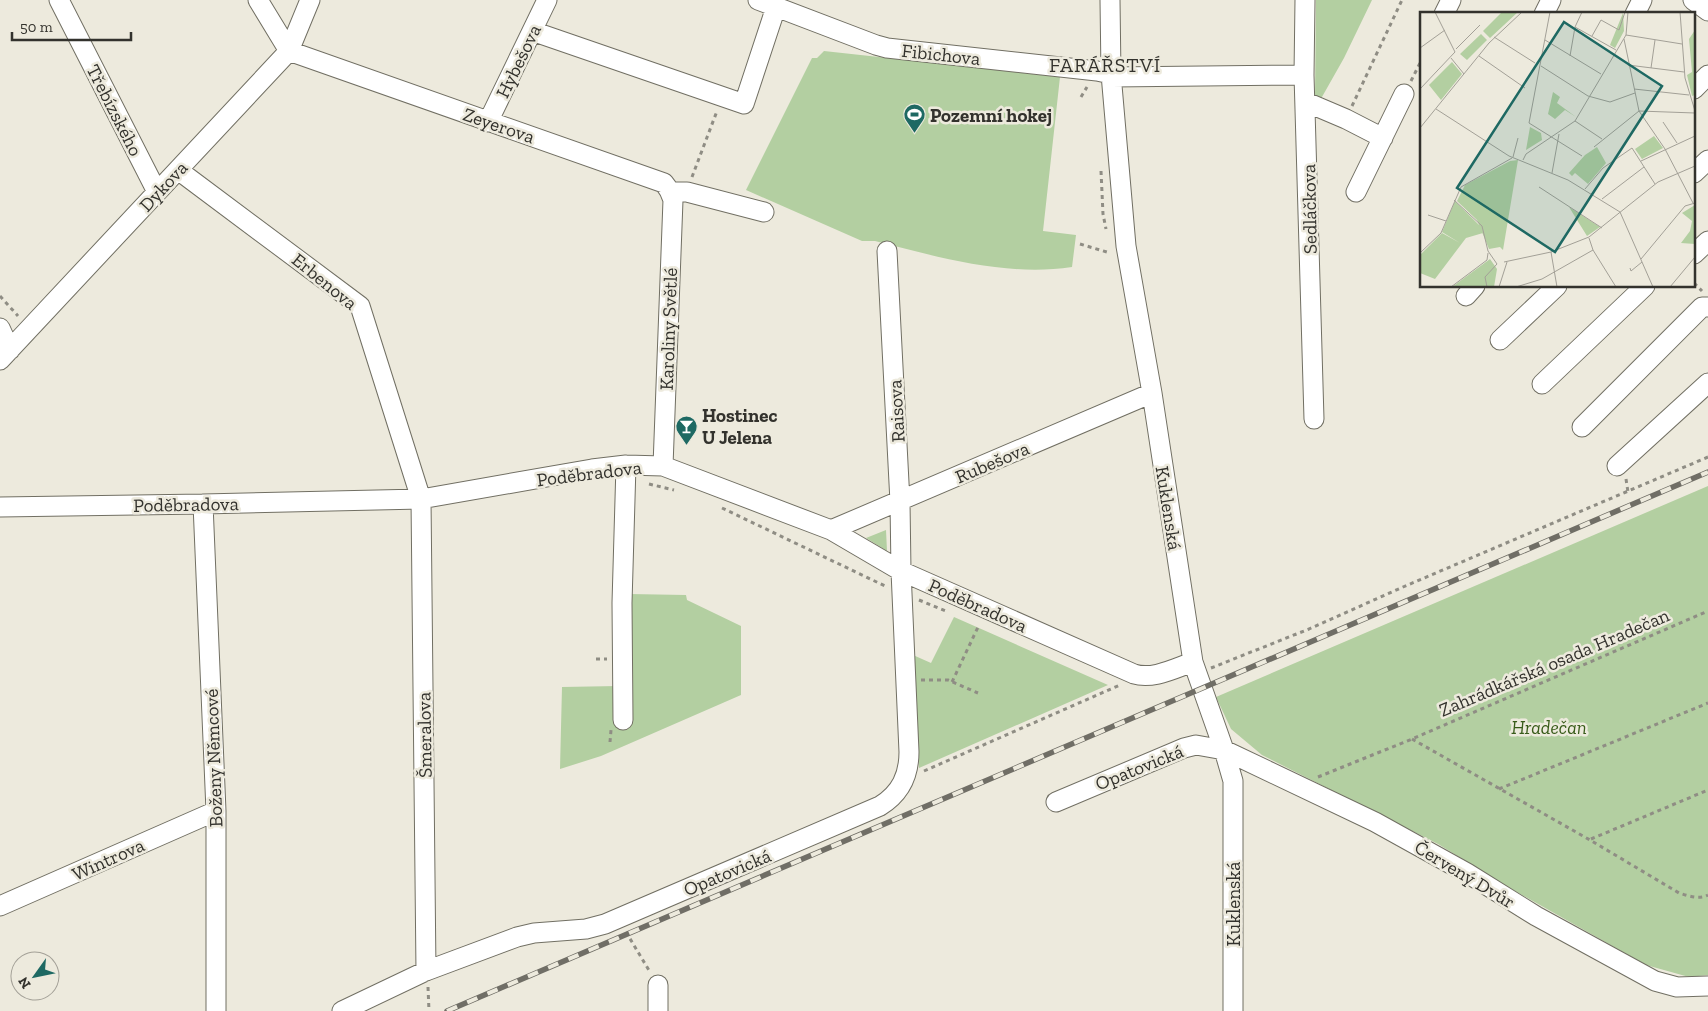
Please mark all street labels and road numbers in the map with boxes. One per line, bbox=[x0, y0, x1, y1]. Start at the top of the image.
street label: Hybešova bbox=[491, 21, 546, 102]
street label: Fibichova bbox=[900, 39, 981, 70]
street label: Třebízského bbox=[82, 61, 148, 160]
street label: Zeyerova bbox=[460, 103, 538, 148]
street label: Dykova bbox=[134, 156, 192, 216]
street label: Sedláčkova bbox=[1297, 164, 1322, 254]
street label: Erbenova bbox=[287, 248, 362, 315]
street label: Karoliny Světlé bbox=[655, 267, 682, 391]
street label: Raisova bbox=[883, 379, 910, 443]
street label: Rubešova bbox=[952, 437, 1033, 488]
street label: Poděbradova bbox=[535, 456, 643, 491]
street label: Kuklenská bbox=[1151, 464, 1186, 552]
street label: Poděbradova bbox=[133, 492, 239, 517]
street label: Poděbradova bbox=[925, 573, 1031, 637]
street label: Zahrádkářská osada Hradečan bbox=[1436, 603, 1673, 721]
street label: Boženy Němcové bbox=[200, 688, 227, 828]
street label: Šmeralova bbox=[412, 692, 437, 778]
street label: Opatovická bbox=[1092, 739, 1187, 796]
street label: Wintrova bbox=[68, 833, 148, 886]
street label: Červený Dvůr bbox=[1410, 835, 1519, 913]
street label: Opatovická bbox=[680, 844, 774, 901]
street label: Kuklenská bbox=[1222, 862, 1245, 946]

